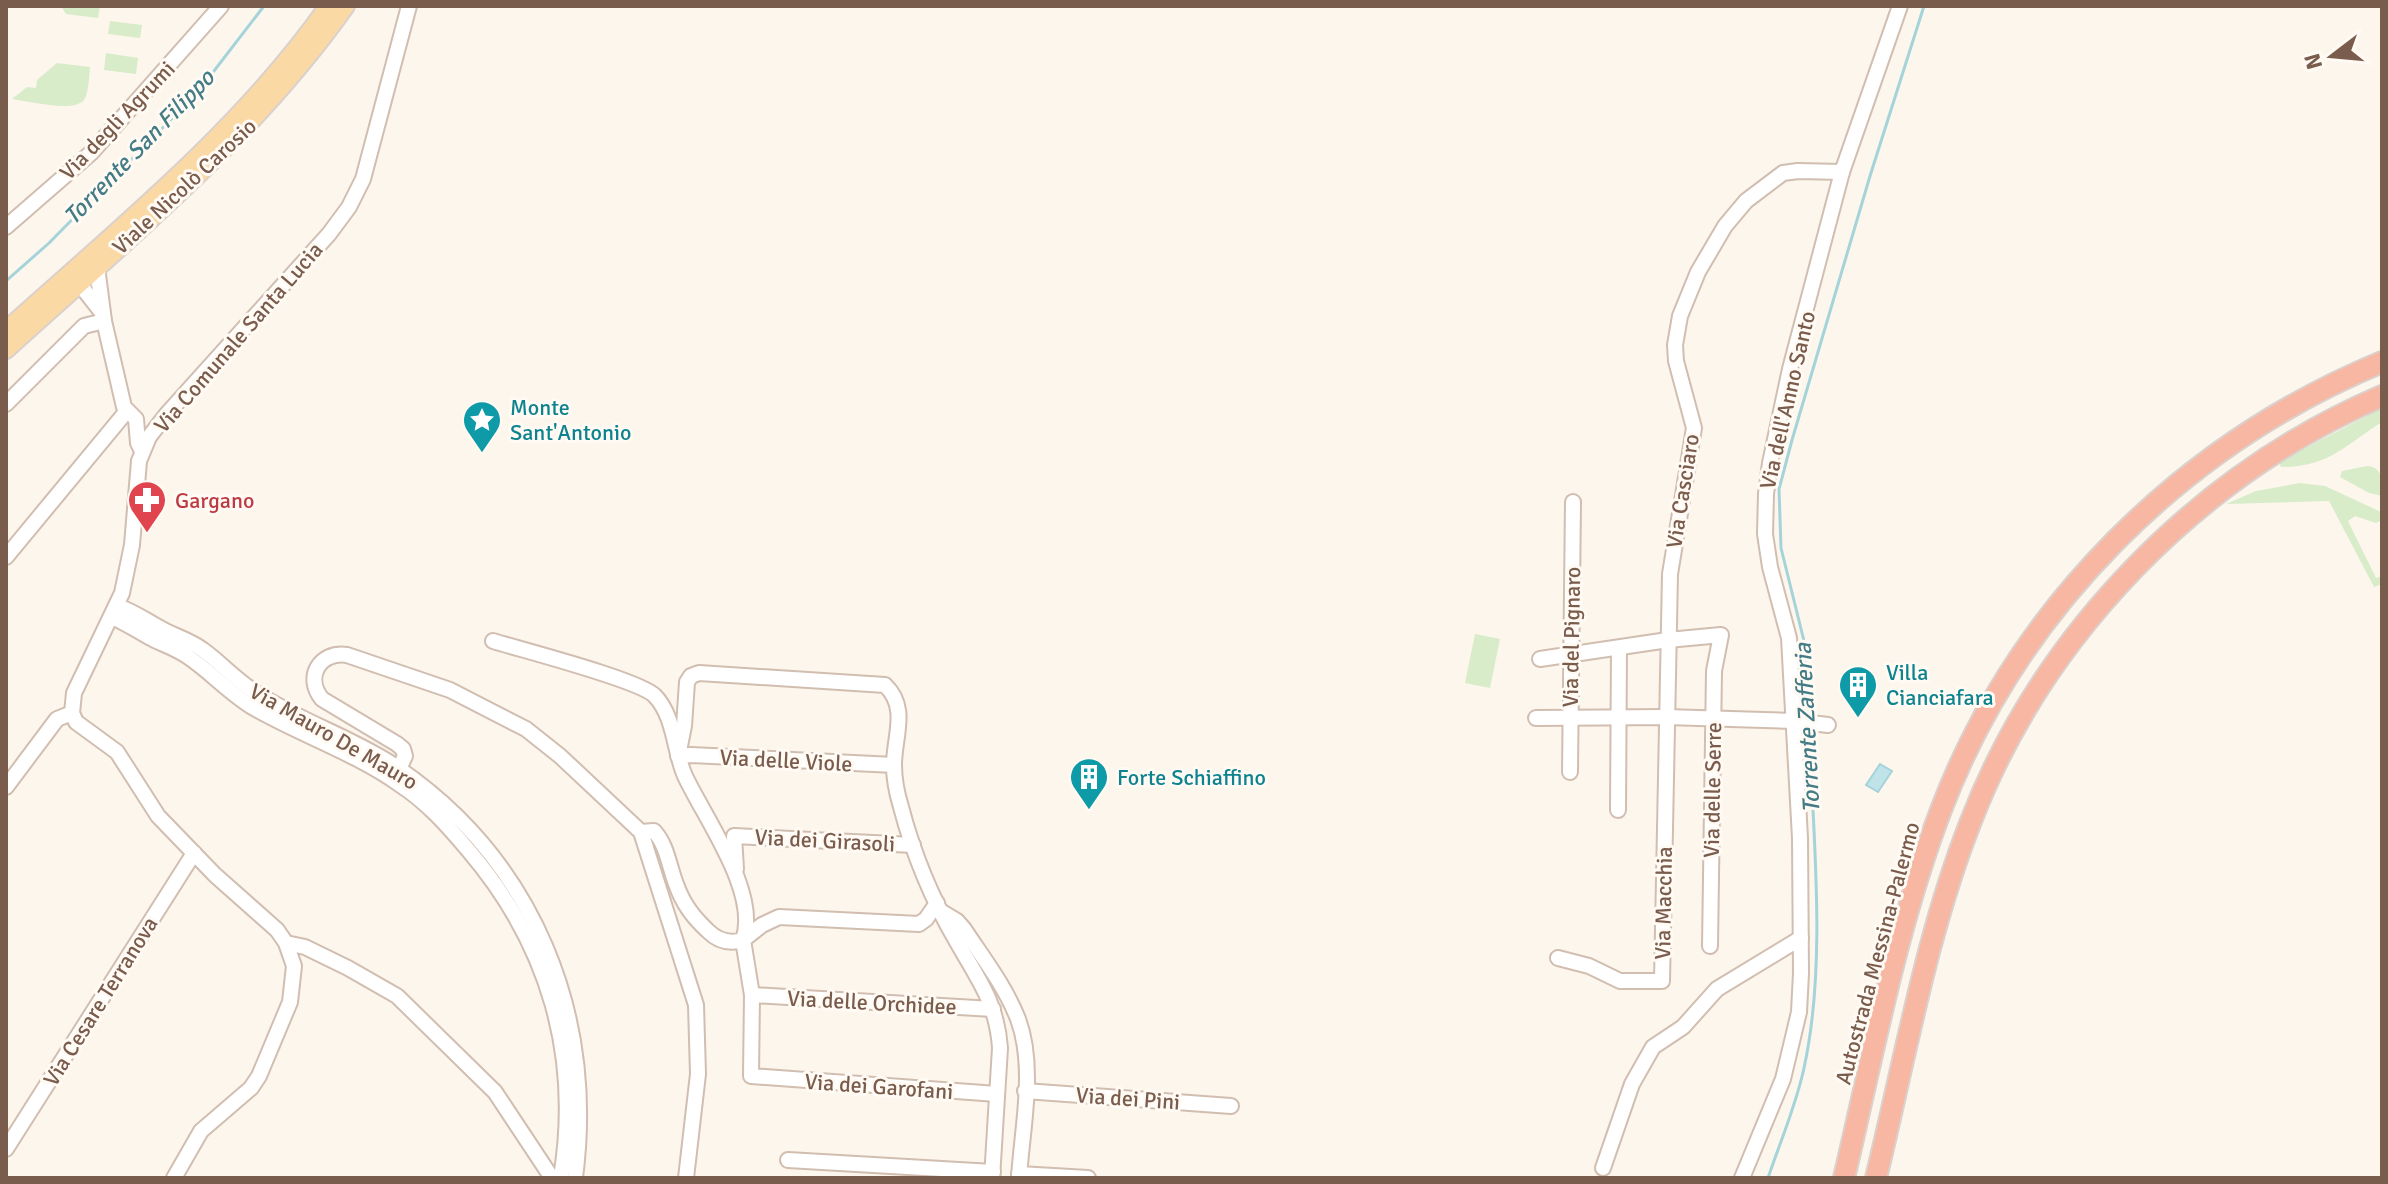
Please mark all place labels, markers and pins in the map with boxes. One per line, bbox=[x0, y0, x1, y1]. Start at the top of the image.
place label: Monte Sant'Antonio bbox=[510, 394, 631, 446]
place icon: Monte Sant'Antonio bbox=[461, 399, 503, 454]
pharmacy icon: Gargano bbox=[126, 479, 168, 534]
place label: Gargano bbox=[175, 487, 254, 514]
place label: Villa Cianciafara bbox=[1886, 659, 1994, 711]
building icon: Villa Cianciafara bbox=[1837, 664, 1879, 719]
building icon: Forte Schiaffino bbox=[1068, 756, 1110, 811]
place label: Forte Schiaffino bbox=[1117, 764, 1266, 791]

